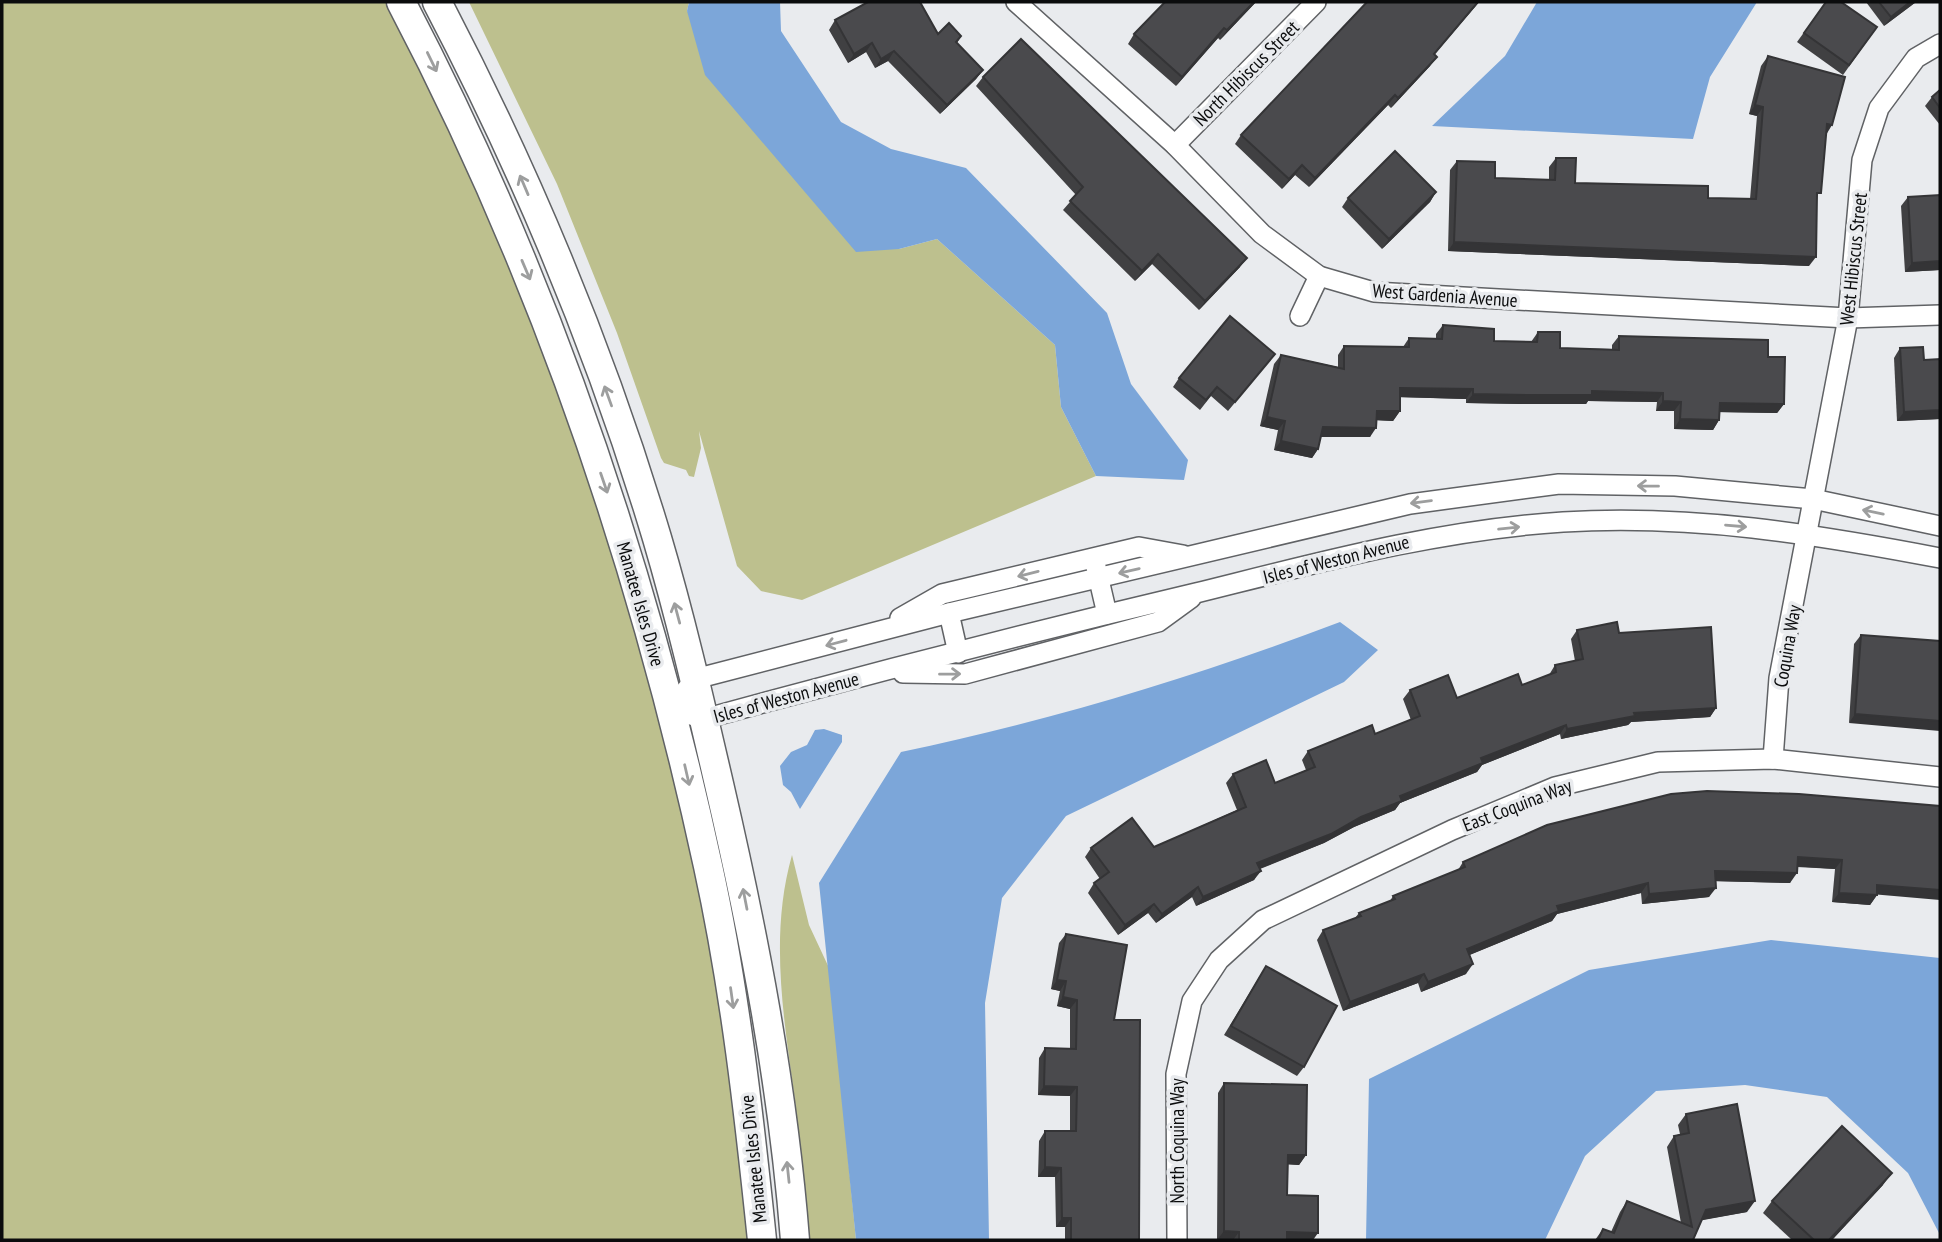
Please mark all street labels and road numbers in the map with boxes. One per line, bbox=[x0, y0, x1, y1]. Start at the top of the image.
street label: North Hibiscus Street bbox=[1188, 15, 1304, 131]
street label: West Hibiscus Street bbox=[1834, 191, 1872, 327]
street label: West Gardenia Avenue bbox=[1372, 278, 1519, 312]
street label: Isles of Weston Avenue bbox=[1260, 529, 1412, 589]
street label: Manatee Isles Drive bbox=[612, 539, 670, 669]
street label: Coquina Way bbox=[1768, 602, 1806, 689]
street label: Isles of Weston Avenue bbox=[711, 666, 862, 728]
street label: East Coquina Way bbox=[1459, 773, 1576, 837]
street label: North Coquina Way bbox=[1165, 1078, 1189, 1204]
street label: Manatee Isles Drive bbox=[734, 1094, 772, 1224]

